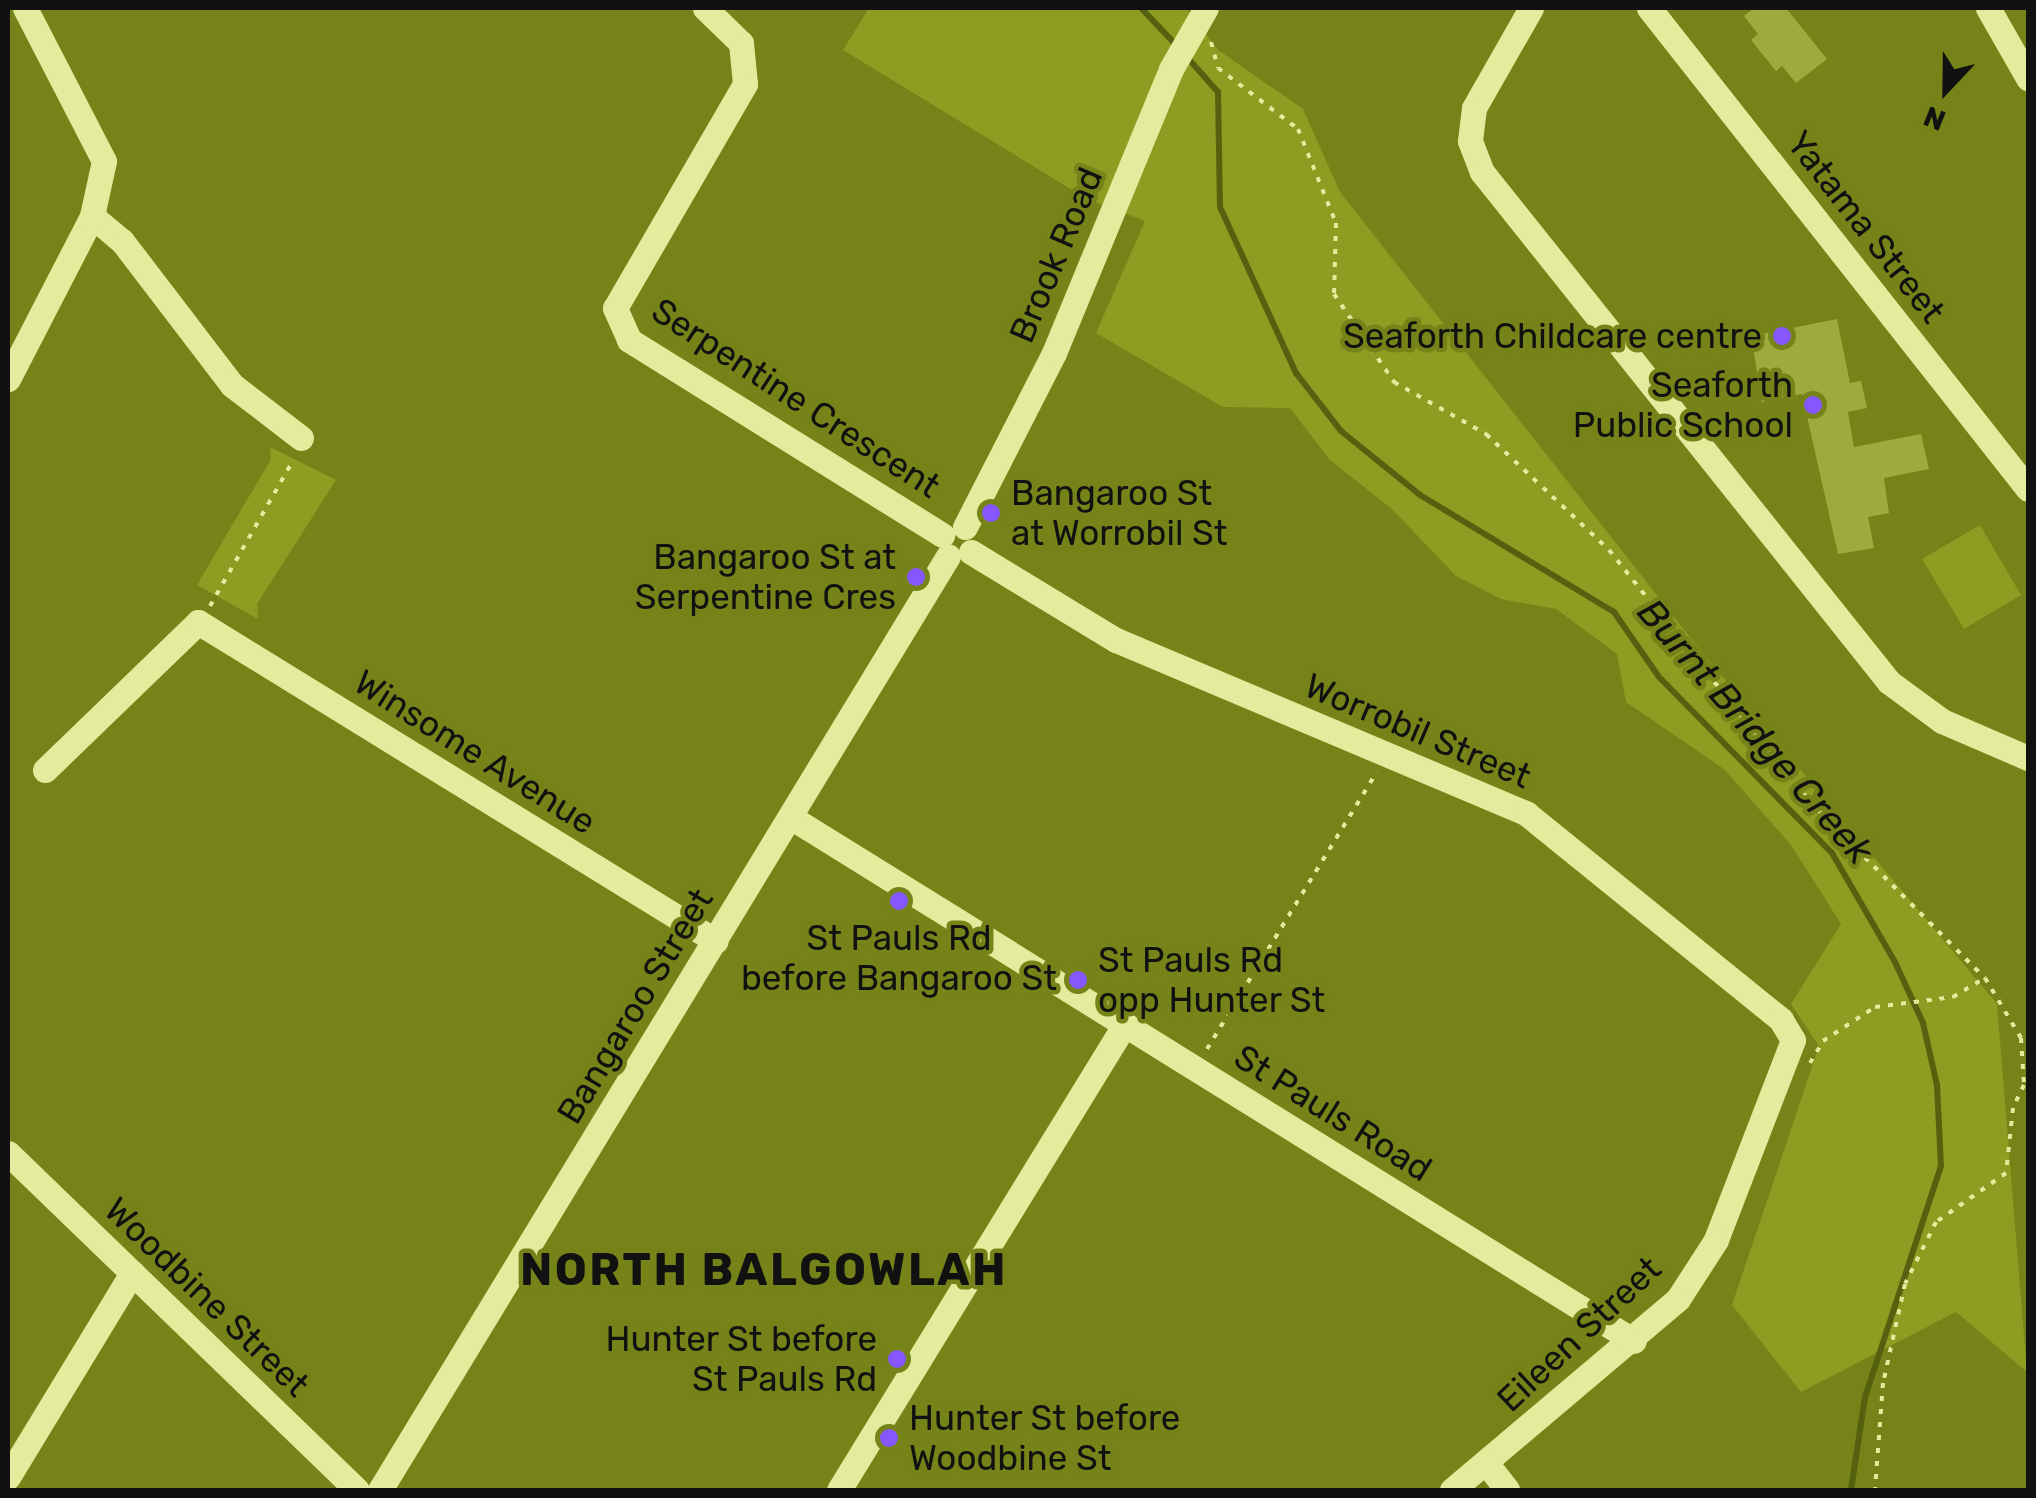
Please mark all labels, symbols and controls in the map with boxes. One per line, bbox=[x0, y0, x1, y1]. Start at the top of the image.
north arrow bbox=[1896, 40, 1996, 140]
text: N bbox=[1919, 99, 1950, 137]
street label: Yatama Street bbox=[1778, 123, 1954, 331]
street label: Brook Road bbox=[1000, 161, 1112, 349]
street label: Serpentine Crescent bbox=[644, 289, 948, 507]
place label: Seaforth Childcare centre bbox=[1343, 315, 1762, 357]
marker: Seaforth Childcare centre bbox=[1771, 325, 1793, 347]
place label: Seaforth Public School bbox=[1573, 364, 1793, 446]
marker: Seaforth Public School bbox=[1802, 394, 1824, 416]
place label: Bangaroo St at Worrobil St bbox=[1011, 472, 1228, 554]
marker: Bangaroo St at Worrobil St bbox=[980, 502, 1002, 524]
place label: Bangaroo St at Serpentine Cres bbox=[635, 536, 896, 618]
marker: Bangaroo St at Serpentine Cres bbox=[905, 566, 927, 588]
water label: Burnt Bridge Creek bbox=[1627, 590, 1883, 874]
street label: Winsome Avenue bbox=[346, 661, 604, 843]
street label: Worrobil Street bbox=[1299, 665, 1537, 797]
street label: Bangaroo Street bbox=[548, 881, 722, 1131]
marker: St Pauls Rd before Bangaroo St bbox=[888, 890, 910, 912]
place label: St Pauls Rd before Bangaroo St bbox=[741, 917, 1057, 999]
place label: St Pauls Rd opp Hunter St bbox=[1098, 939, 1326, 1021]
marker: St Pauls Rd opp Hunter St bbox=[1067, 969, 1089, 991]
street label: St Pauls Road bbox=[1227, 1036, 1439, 1190]
street label: Woodbine Street bbox=[96, 1189, 318, 1405]
district label: NORTH BALGOWLAH bbox=[520, 1243, 1008, 1297]
street label: Eileen Street bbox=[1488, 1248, 1670, 1420]
place label: Hunter St before St Pauls Rd bbox=[605, 1318, 877, 1400]
marker: Hunter St before St Pauls Rd bbox=[886, 1348, 908, 1370]
place label: Hunter St before Woodbine St bbox=[909, 1397, 1181, 1479]
marker: Hunter St before Woodbine St bbox=[878, 1427, 900, 1449]

